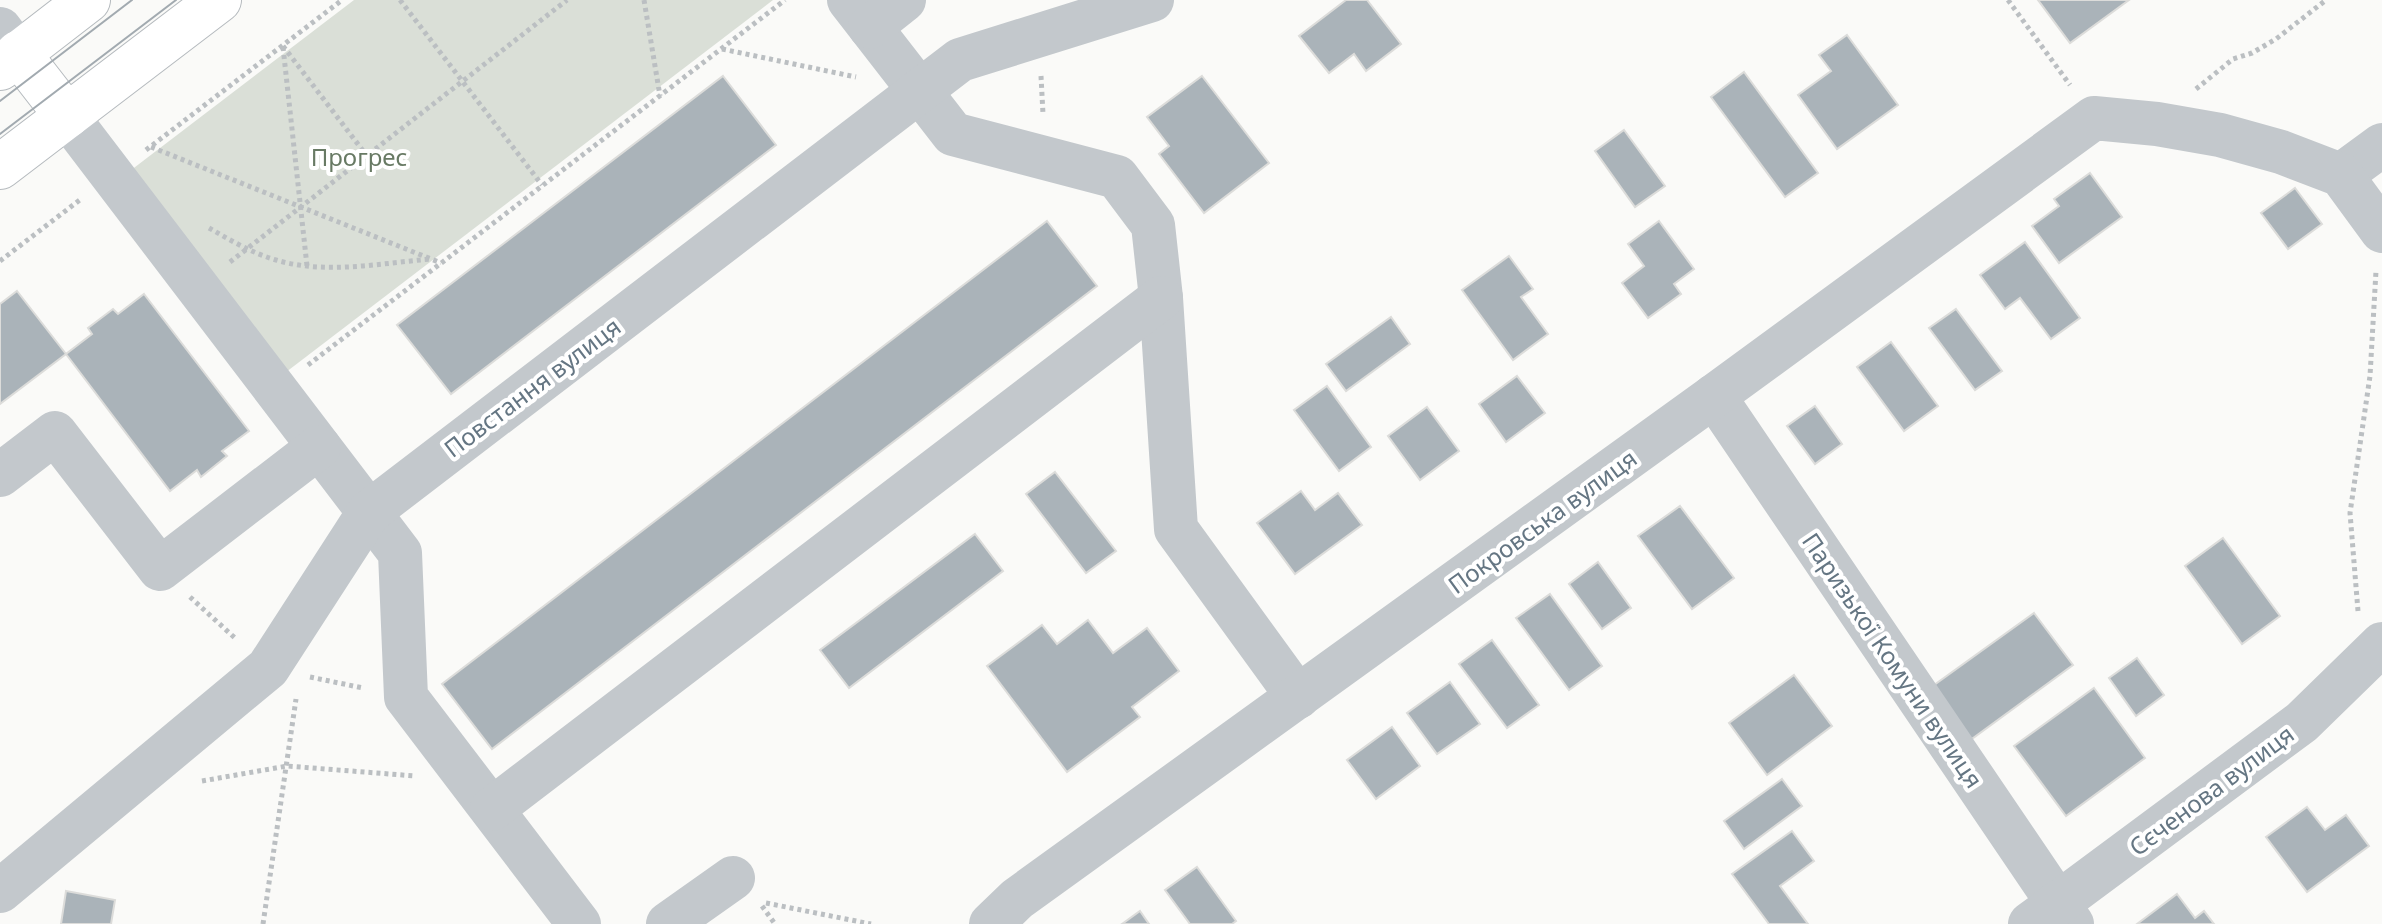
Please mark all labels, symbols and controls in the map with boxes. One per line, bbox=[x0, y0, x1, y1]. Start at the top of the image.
park label: Прогрес bbox=[311, 140, 407, 173]
street label: Повстання вулиця bbox=[437, 310, 627, 464]
street label: Покровська вулиця bbox=[1441, 441, 1643, 601]
street label: Паризької Комуни вулиця bbox=[1795, 526, 1991, 794]
street label: Сєченова вулиця bbox=[2122, 717, 2300, 863]

